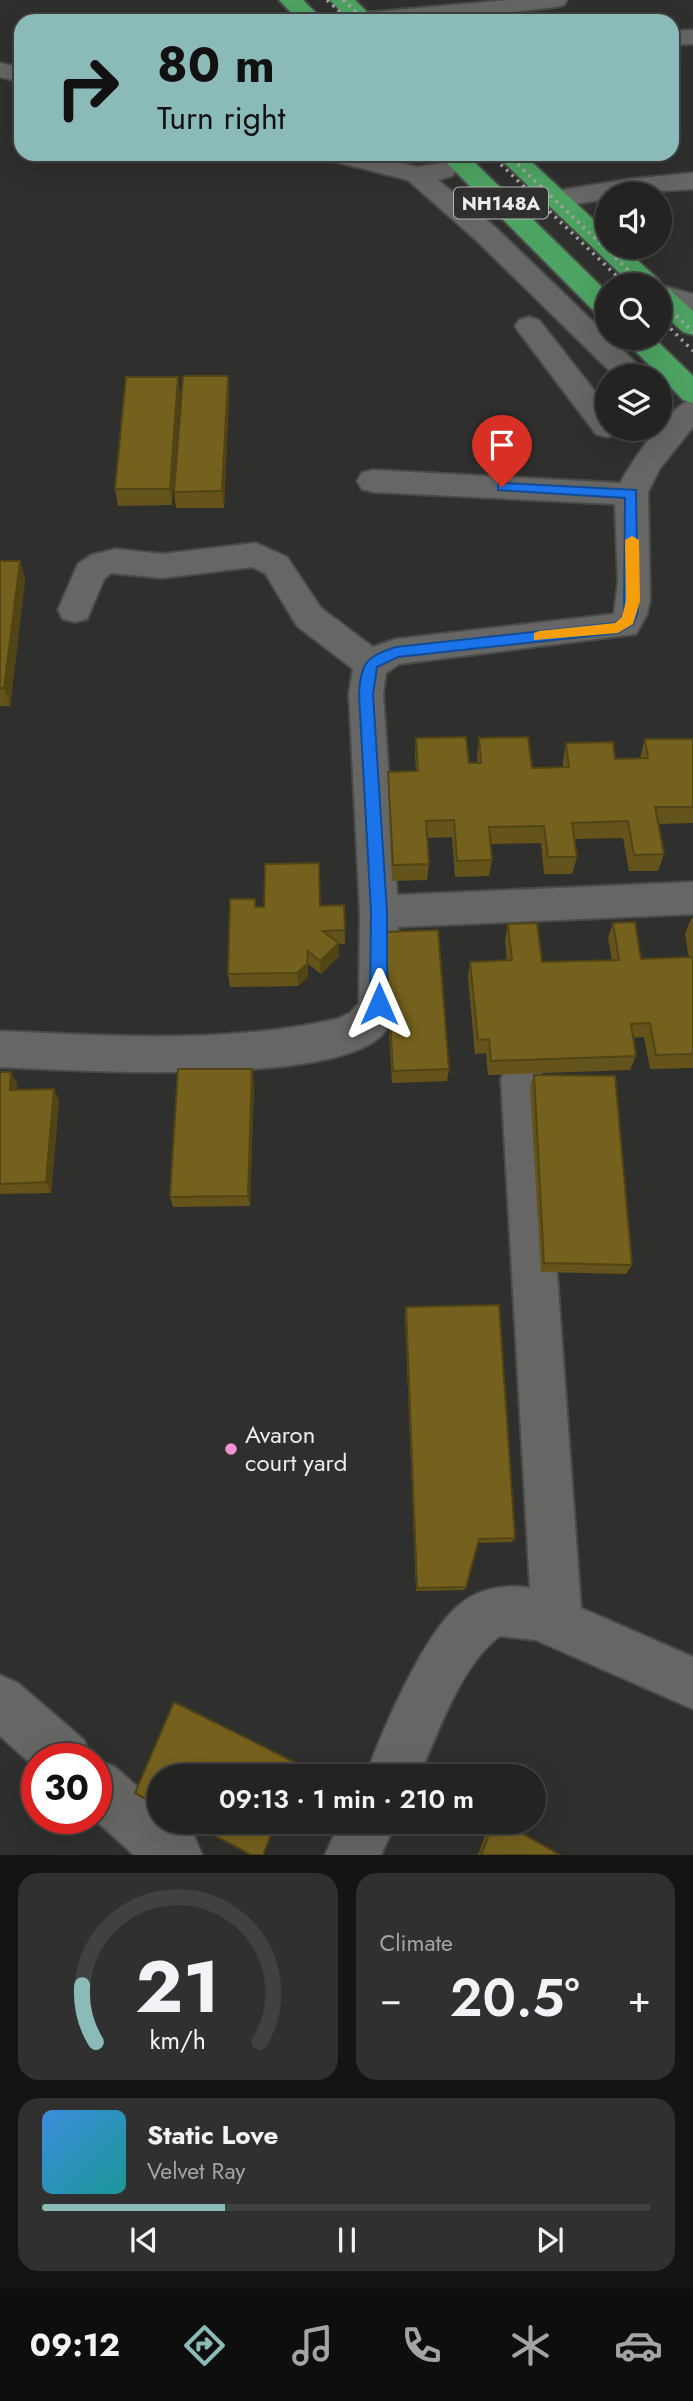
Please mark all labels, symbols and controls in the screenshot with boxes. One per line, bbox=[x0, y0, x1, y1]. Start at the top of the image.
text: 80 m bbox=[157, 30, 275, 100]
icon: right bbox=[42, 42, 133, 133]
text: Turn right bbox=[157, 95, 286, 141]
map controls bbox=[595, 182, 672, 441]
button: sound bbox=[595, 182, 672, 259]
road number: NH148A bbox=[454, 188, 548, 218]
button: search bbox=[595, 273, 672, 350]
button: layers bbox=[595, 364, 672, 441]
pin bbox=[472, 415, 532, 487]
icon: arrive bbox=[483, 426, 521, 464]
position arrow bbox=[342, 967, 416, 1041]
place label: Avaron court yard bbox=[245, 1417, 347, 1480]
marker: Avaron court yard bbox=[223, 1441, 239, 1457]
speed limit sign: 30 bbox=[21, 1743, 112, 1834]
text: 09:13 · 1 min · 210 m bbox=[219, 1780, 474, 1818]
text: Climate bbox=[380, 1926, 453, 1960]
text: 21 bbox=[135, 1935, 220, 2040]
text: 20.5° bbox=[450, 1960, 580, 2036]
text: − bbox=[380, 1971, 402, 2026]
text: + bbox=[628, 1971, 651, 2026]
text: km/h bbox=[149, 2022, 206, 2058]
text: Static Love bbox=[147, 2116, 279, 2154]
text: Velvet Ray bbox=[147, 2154, 245, 2188]
icon: previous bbox=[125, 2221, 163, 2259]
icon: pause bbox=[328, 2221, 366, 2259]
icon: next bbox=[531, 2221, 569, 2259]
icon: directions bbox=[180, 2321, 229, 2370]
icon: music bbox=[288, 2321, 337, 2370]
icon: phone bbox=[397, 2321, 446, 2370]
icon: climate bbox=[506, 2321, 555, 2370]
icon: car bbox=[614, 2321, 663, 2370]
text: 09:12 bbox=[30, 2322, 120, 2368]

